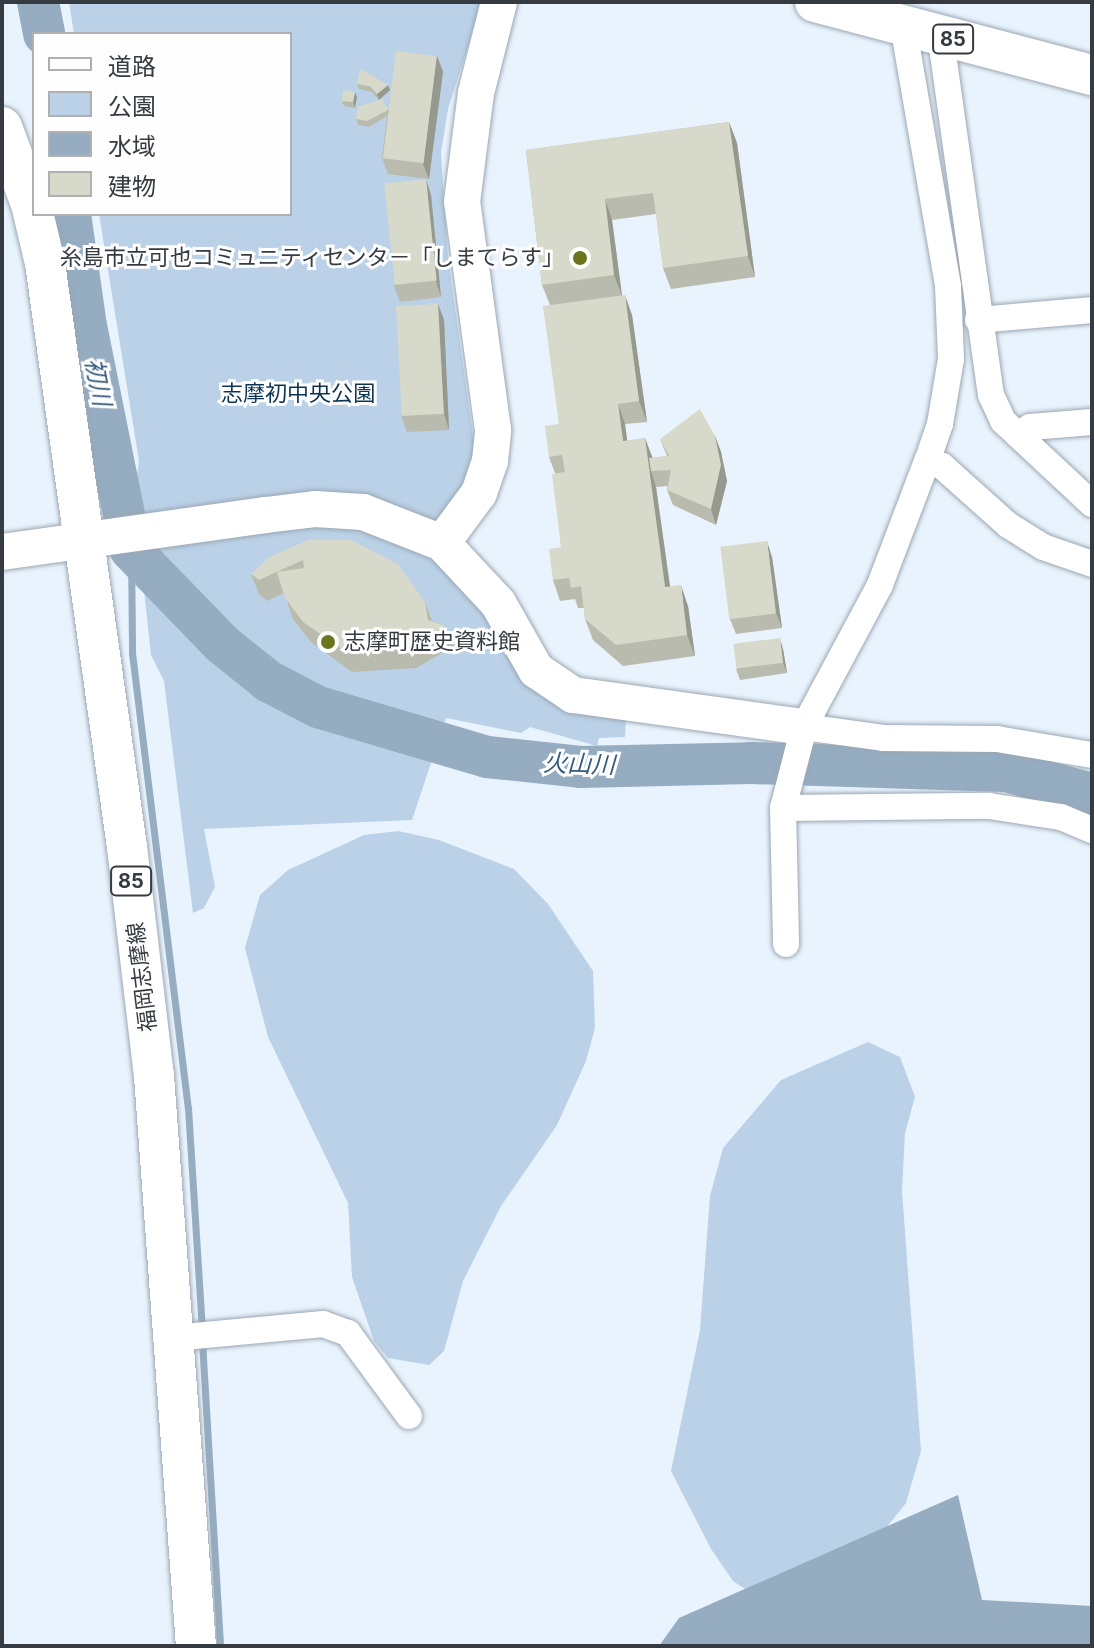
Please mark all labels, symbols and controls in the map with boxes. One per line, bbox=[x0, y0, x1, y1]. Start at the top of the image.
road number: 85 bbox=[931, 23, 975, 55]
legend bbox=[32, 32, 292, 216]
text: 道路 bbox=[108, 52, 156, 81]
text: 公園 bbox=[108, 92, 156, 121]
text: 水域 bbox=[108, 132, 156, 161]
text: 建物 bbox=[108, 172, 156, 201]
place label: 糸島市立可也コミュニティセンタ－「しまてらす」 bbox=[58, 245, 564, 271]
marker: 糸島市立可也コミュニティセンタ－「しまてらす」 bbox=[571, 249, 589, 267]
water label: 初川 bbox=[79, 356, 117, 408]
park label: 志摩初中央公園 bbox=[221, 381, 375, 407]
place label: 志摩町歴史資料館 bbox=[344, 629, 520, 655]
marker: 志摩町歴史資料館 bbox=[319, 633, 337, 651]
water label: 火山川 bbox=[543, 748, 615, 780]
road number: 85 bbox=[109, 865, 153, 897]
street label: 福岡志摩線 bbox=[122, 921, 162, 1033]

